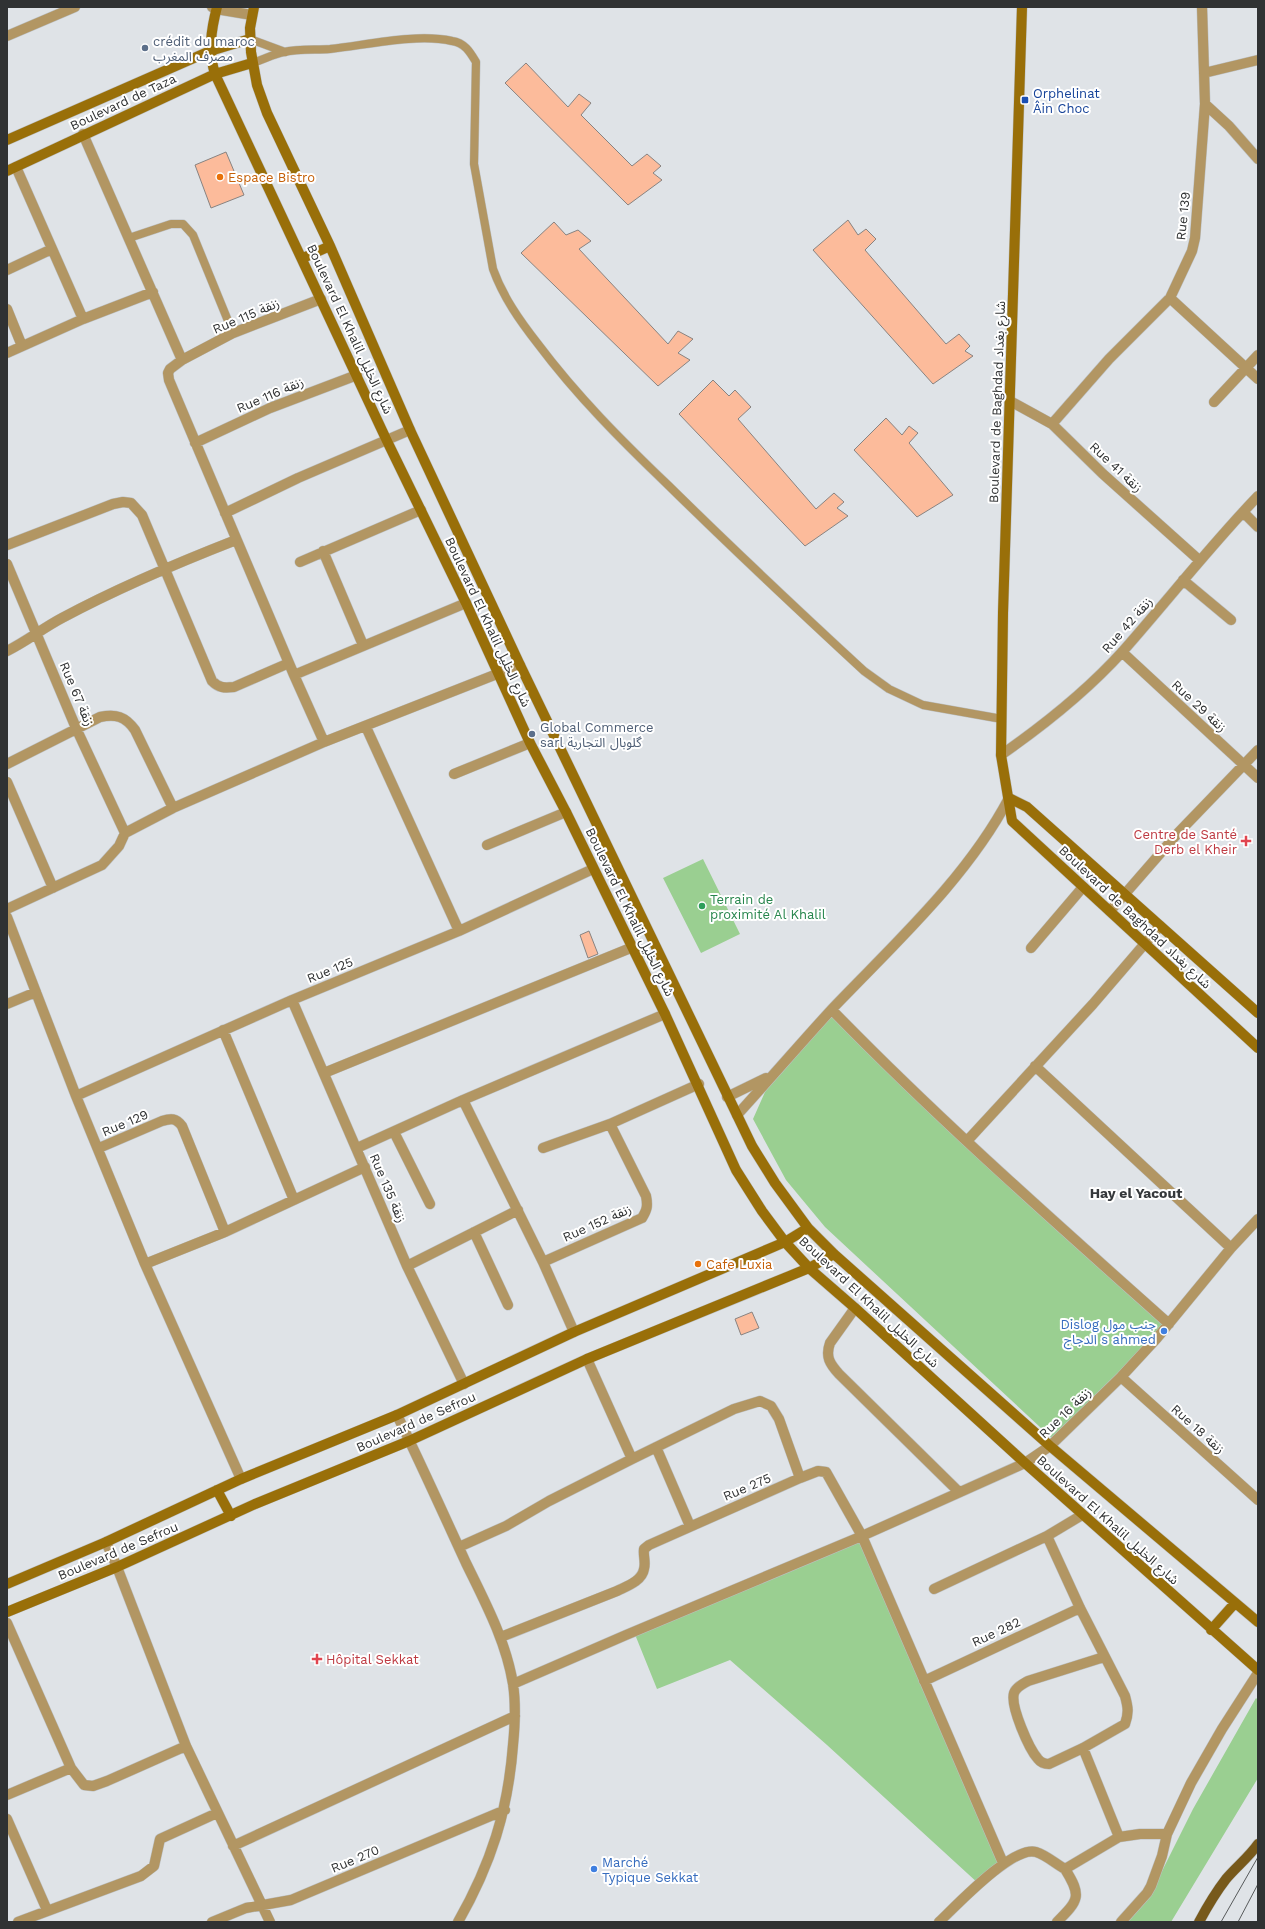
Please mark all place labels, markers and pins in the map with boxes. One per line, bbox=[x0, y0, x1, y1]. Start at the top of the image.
place label: crédit du maroc مصرف المغرب bbox=[153, 34, 255, 64]
marker: crédit du maroc مصرف المغرب bbox=[140, 43, 150, 53]
place label: Orphelinat Âin Choc bbox=[1033, 86, 1100, 116]
marker: Orphelinat Âin Choc bbox=[1020, 95, 1030, 105]
place label: Espace Bistro bbox=[228, 170, 315, 185]
marker: Espace Bistro bbox=[215, 172, 225, 182]
place label: Global Commerce sarl گلوبال التجارية bbox=[540, 720, 654, 751]
marker: Global Commerce sarl گلوبال التجارية bbox=[527, 729, 537, 739]
place label: Centre de Santé Derb el Kheir bbox=[1134, 827, 1237, 857]
marker: Centre de Santé Derb el Kheir bbox=[1240, 835, 1252, 847]
place label: Terrain de proximité Al Khalil bbox=[710, 892, 826, 922]
marker: Terrain de proximité Al Khalil bbox=[697, 901, 707, 911]
place label: Cafe Luxia bbox=[706, 1257, 773, 1272]
marker: Cafe Luxia bbox=[693, 1259, 703, 1269]
place label: Dislog جنب مول الدجاج s ahmed bbox=[1060, 1317, 1156, 1350]
marker: Dislog جنب مول الدجاج s ahmed bbox=[1159, 1326, 1169, 1336]
place label: Hôpital Sekkat bbox=[326, 1652, 419, 1667]
marker: Hôpital Sekkat bbox=[311, 1653, 323, 1665]
place label: Marché Typique Sekkat bbox=[602, 1855, 699, 1885]
marker: Marché Typique Sekkat bbox=[589, 1864, 599, 1874]

